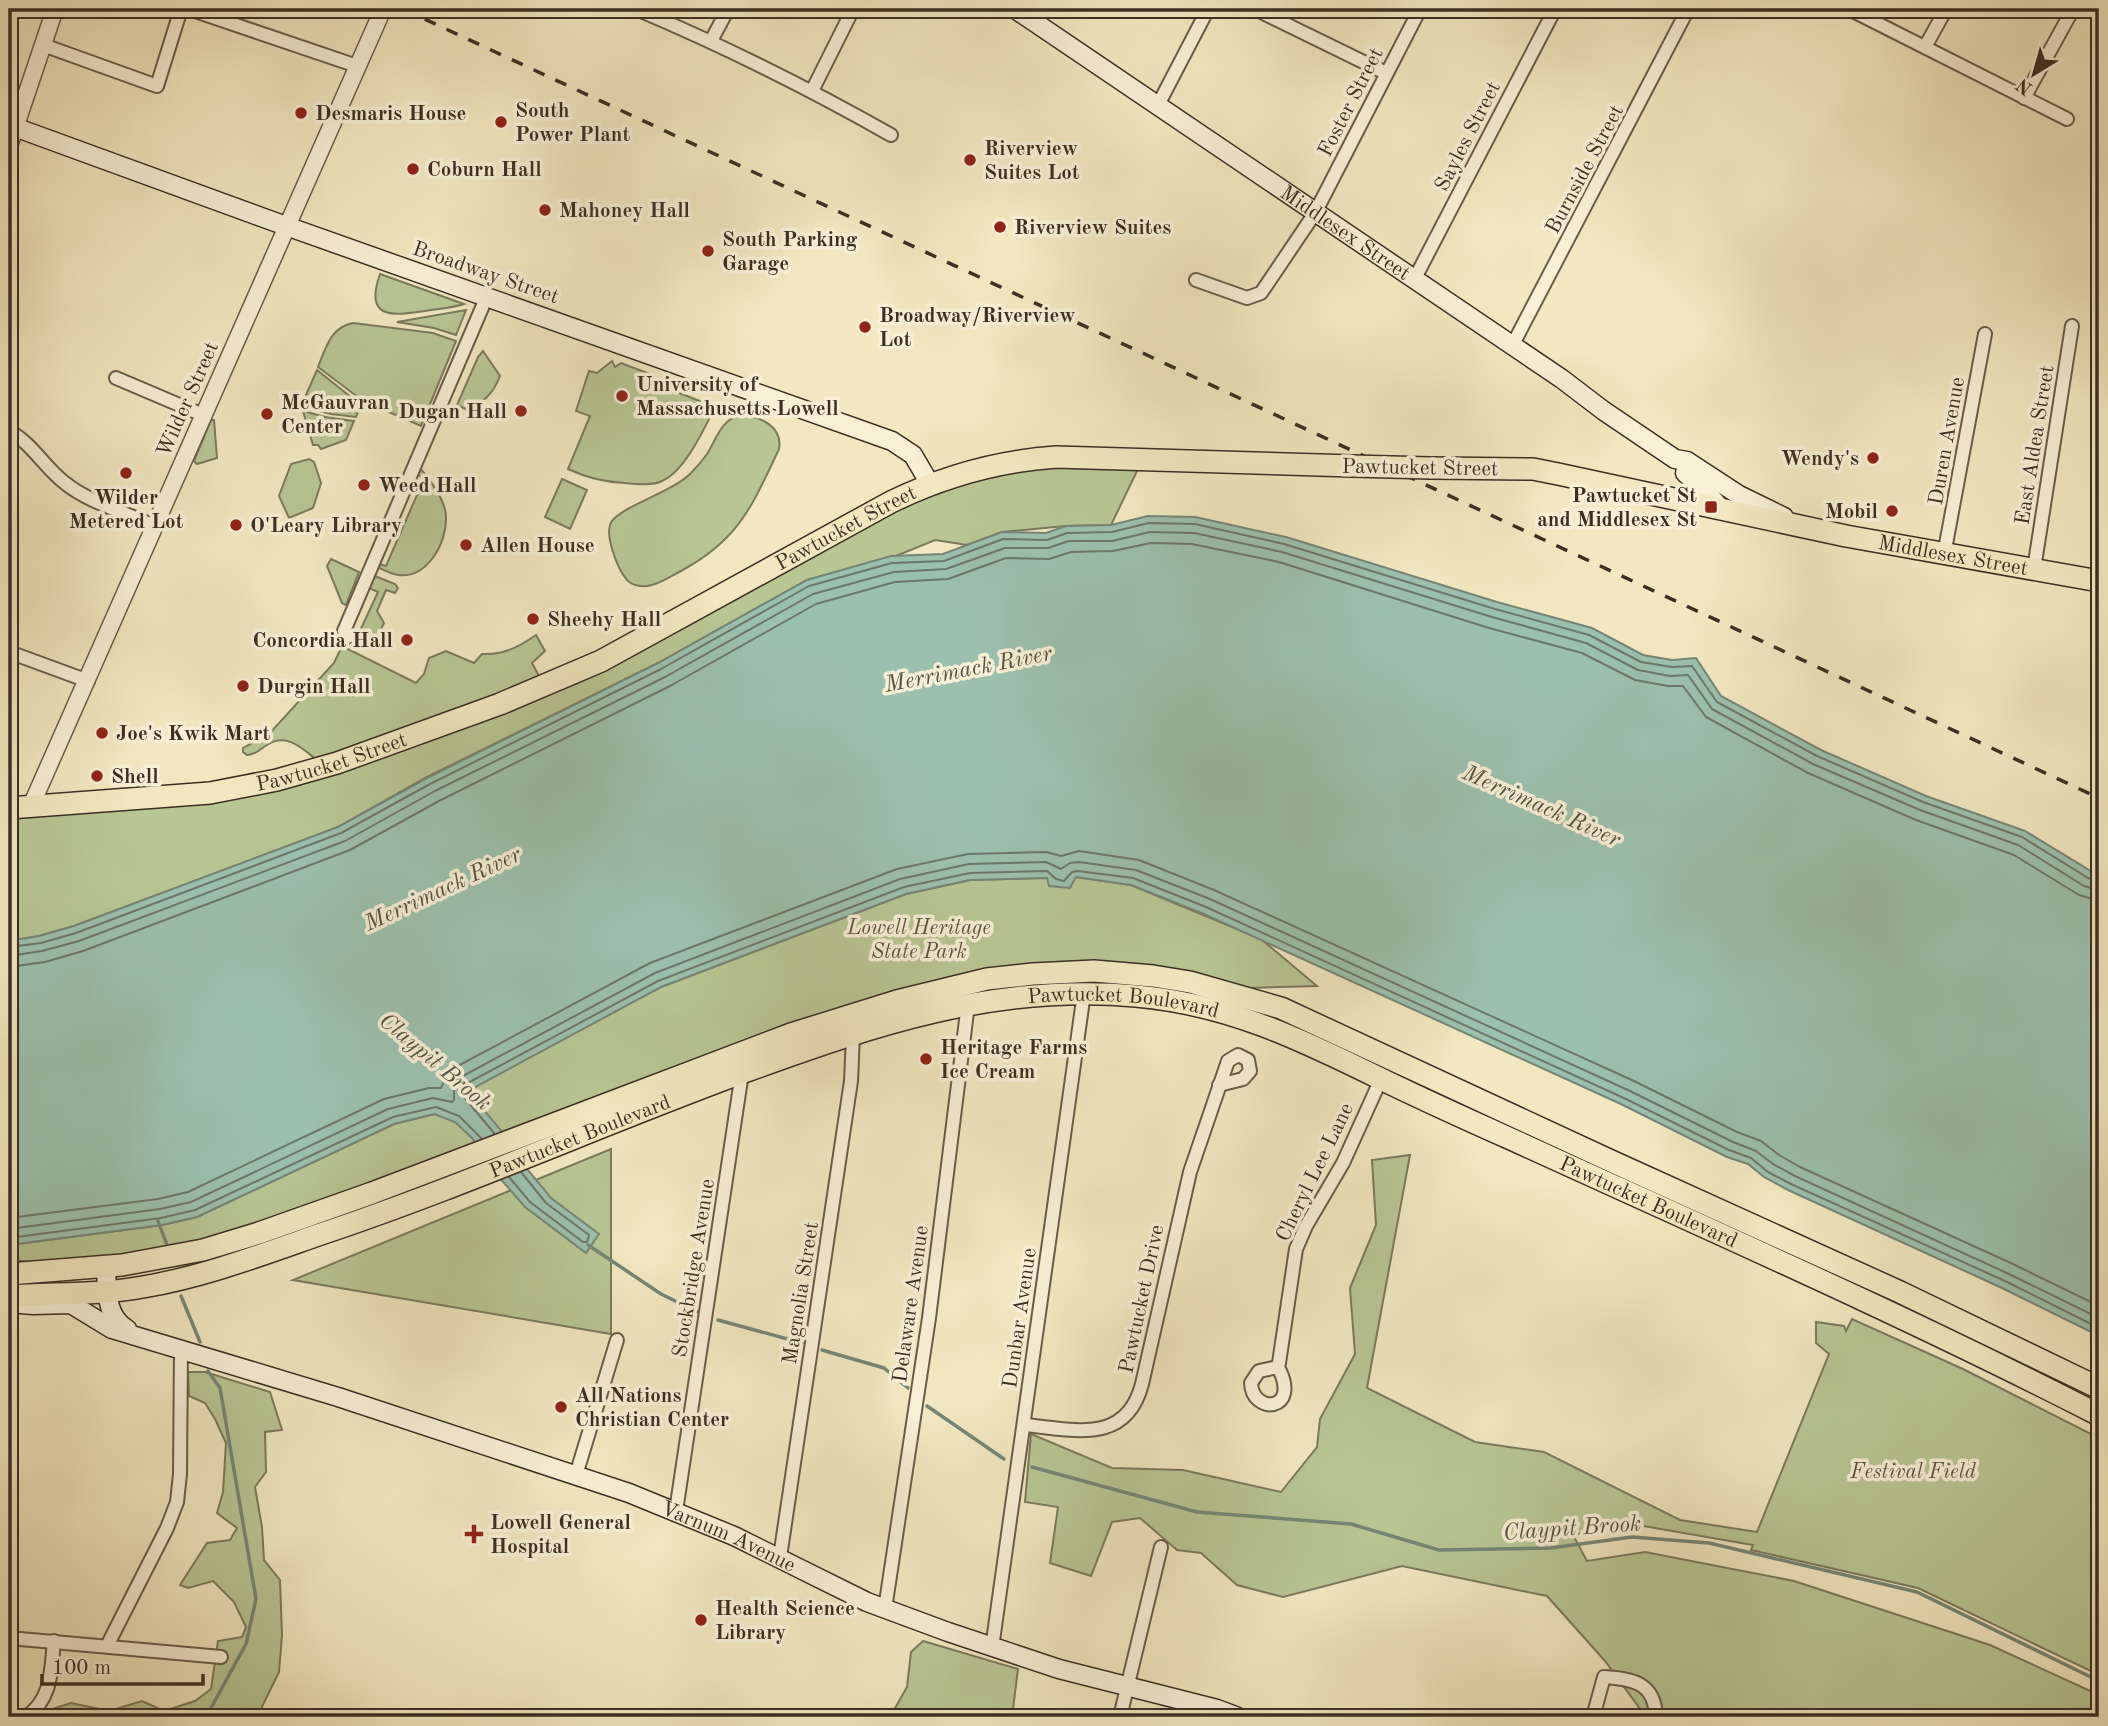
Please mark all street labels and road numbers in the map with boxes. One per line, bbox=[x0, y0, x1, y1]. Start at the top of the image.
street label: Foster Street bbox=[1315, 45, 1388, 161]
street label: Sayles Street bbox=[1432, 78, 1505, 195]
street label: Burnside Street bbox=[1543, 102, 1628, 238]
street label: Middlesex Street bbox=[1276, 183, 1413, 285]
street label: Broadway Street bbox=[410, 239, 561, 308]
street label: Wilder Street bbox=[154, 339, 223, 460]
street label: East Aldea Street bbox=[2012, 364, 2058, 527]
street label: Duren Avenue bbox=[1926, 376, 1969, 507]
street label: Pawtucket Street bbox=[1341, 457, 1498, 480]
street label: Pawtucket Street bbox=[772, 483, 920, 575]
street label: Middlesex Street bbox=[1876, 533, 2030, 580]
street label: Pawtucket Street bbox=[254, 730, 410, 796]
street label: Pawtucket Boulevard bbox=[1027, 985, 1221, 1023]
street label: Pawtucket Boulevard bbox=[487, 1092, 674, 1183]
street label: Cheryl Lee Lane bbox=[1273, 1100, 1358, 1245]
street label: Pawtucket Boulevard bbox=[1556, 1153, 1740, 1252]
street label: Stockbridge Avenue bbox=[670, 1177, 719, 1359]
street label: Magnolia Street bbox=[780, 1220, 823, 1366]
street label: Pawtucket Drive bbox=[1116, 1223, 1168, 1376]
street label: Delaware Avenue bbox=[890, 1224, 933, 1384]
street label: Dunbar Avenue bbox=[1000, 1247, 1041, 1390]
street label: Varnum Avenue bbox=[658, 1498, 799, 1577]

